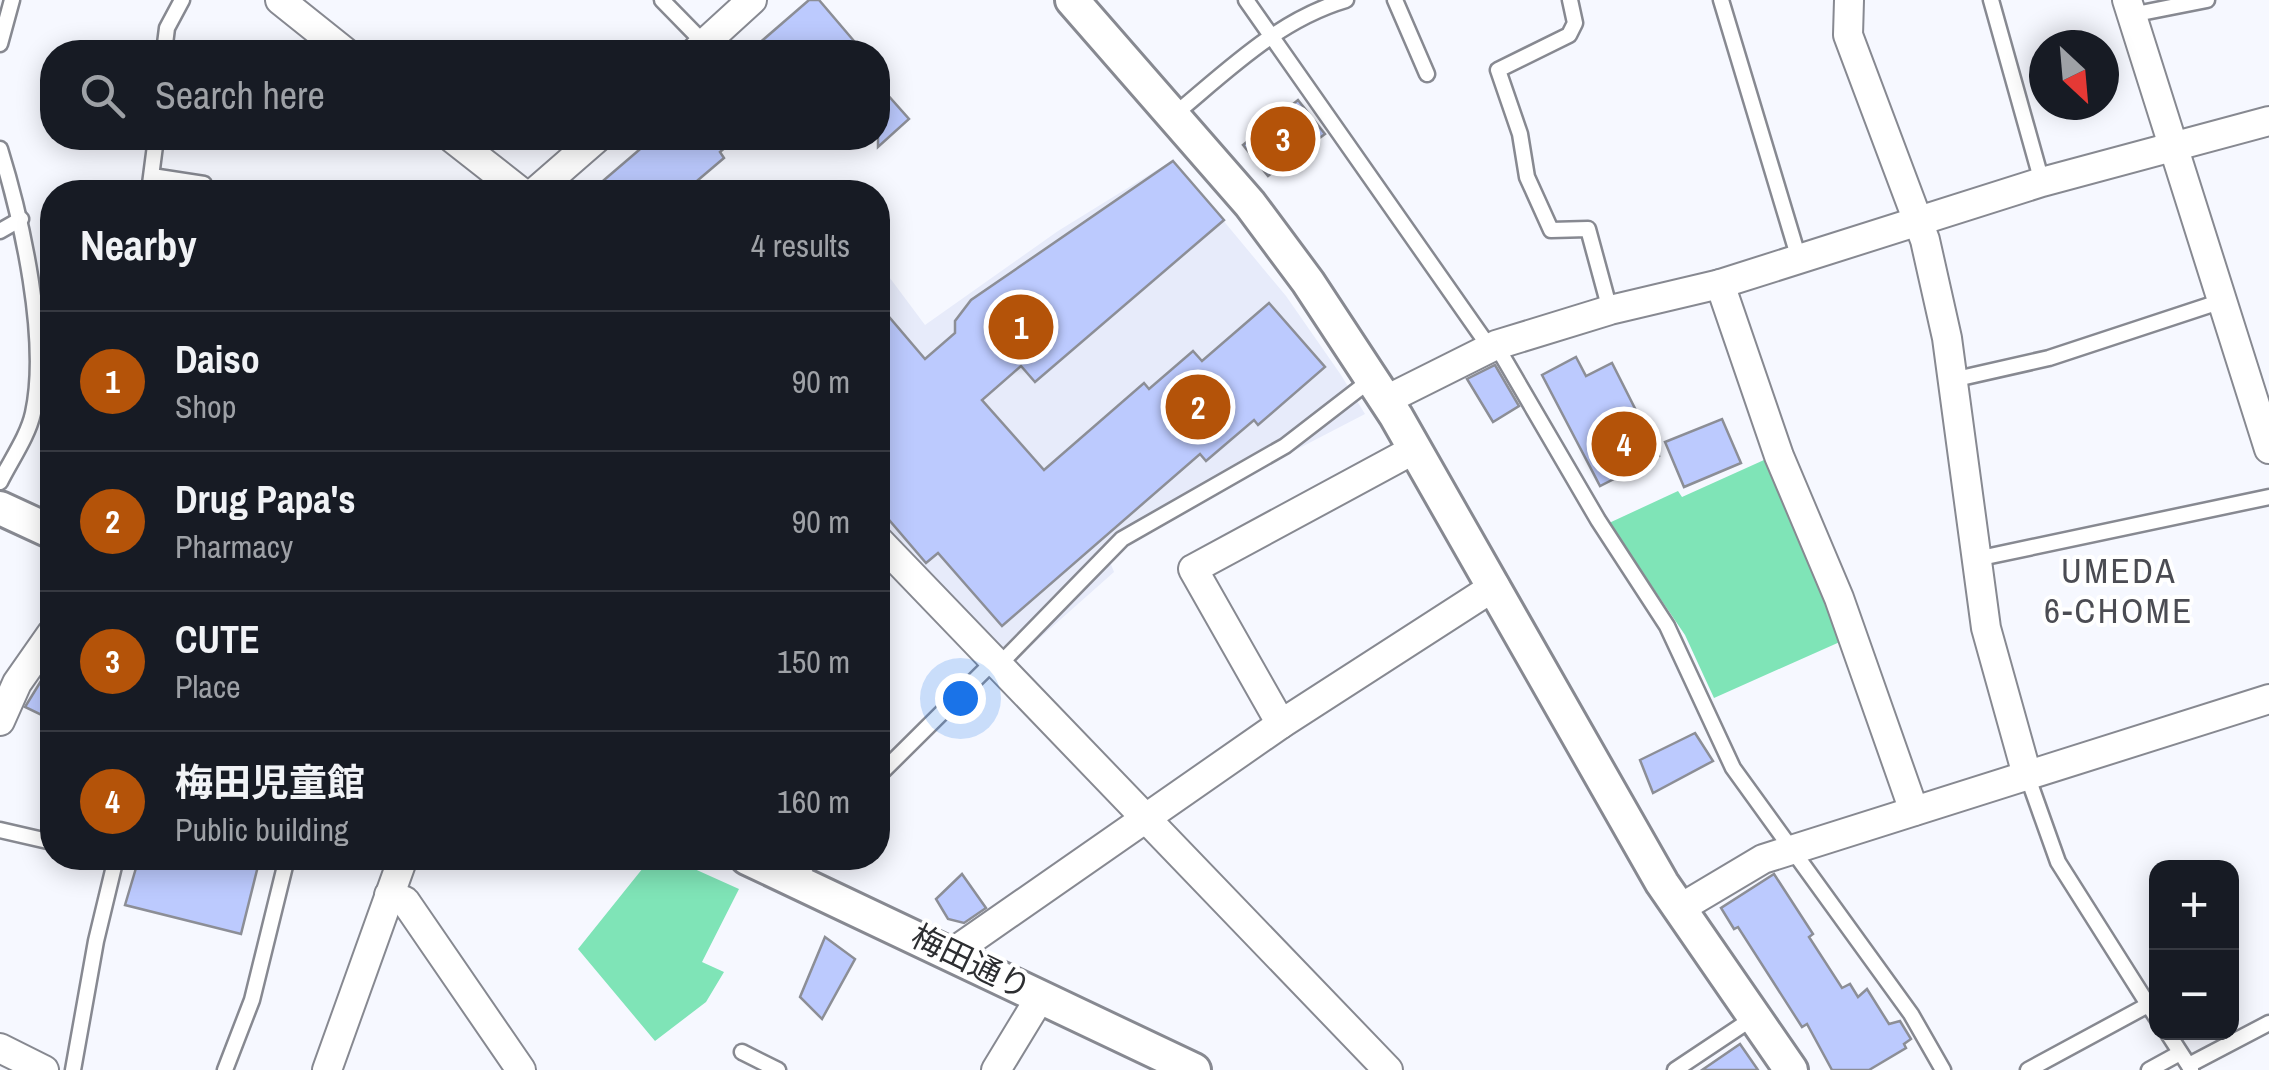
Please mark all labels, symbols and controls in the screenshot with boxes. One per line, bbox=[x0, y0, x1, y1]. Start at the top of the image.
north arrow bbox=[2029, 30, 2119, 120]
search box bbox=[40, 40, 890, 150]
icon: search bbox=[75, 68, 130, 123]
text: Search here bbox=[155, 70, 325, 121]
pin: 3 bbox=[1250, 102, 1316, 176]
text: Nearby bbox=[80, 217, 197, 273]
text: 4 results bbox=[751, 224, 850, 267]
pin: 1 bbox=[988, 290, 1054, 364]
text: Daiso bbox=[175, 334, 260, 385]
text: 1 bbox=[105, 360, 120, 403]
text: 90 m bbox=[792, 360, 850, 403]
pin: 2 bbox=[1166, 370, 1230, 444]
text: Shop bbox=[175, 385, 236, 428]
pin: 4 bbox=[1592, 406, 1656, 482]
text: Drug Papa's bbox=[175, 474, 356, 525]
text: 2 bbox=[105, 500, 120, 543]
text: 90 m bbox=[792, 500, 850, 543]
text: Pharmacy bbox=[175, 525, 293, 568]
district label: UMEDA 6-CHOME bbox=[2044, 547, 2194, 634]
text: CUTE bbox=[175, 614, 260, 665]
text: 3 bbox=[105, 640, 120, 683]
text: 150 m bbox=[777, 640, 850, 683]
text: Place bbox=[175, 665, 241, 708]
your location bbox=[935, 673, 986, 724]
text: 梅田児童館 bbox=[175, 757, 365, 808]
text: 4 bbox=[105, 780, 120, 823]
text: 160 m bbox=[777, 780, 850, 823]
text: Public building bbox=[175, 808, 349, 851]
map controls bbox=[2149, 860, 2239, 1040]
button: + bbox=[2149, 860, 2239, 950]
street label: 梅田通り bbox=[904, 914, 1038, 1009]
button: − bbox=[2149, 950, 2239, 1040]

